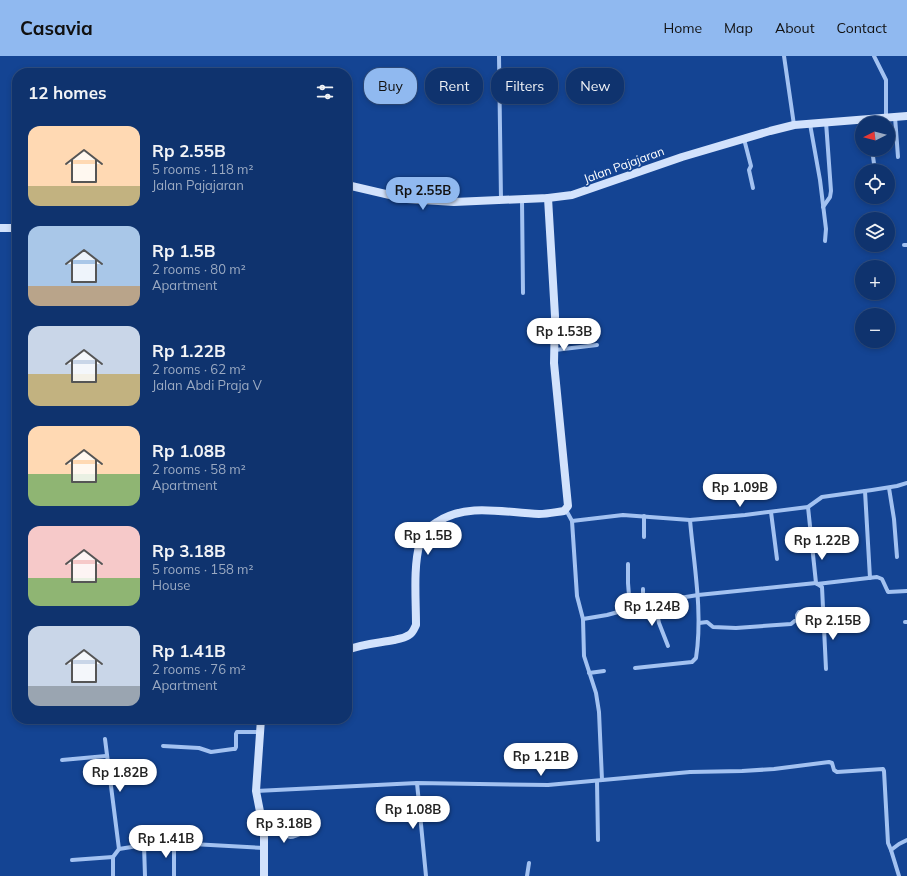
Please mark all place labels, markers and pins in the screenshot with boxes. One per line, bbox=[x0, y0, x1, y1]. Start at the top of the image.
pin: Rp 2.55B bbox=[382, 177, 464, 211]
pin: Rp 1.53B bbox=[523, 318, 605, 352]
pin: Rp 1.09B bbox=[699, 474, 781, 508]
pin: Rp 1.5B bbox=[391, 522, 465, 556]
pin: Rp 1.22B bbox=[781, 527, 863, 561]
pin: Rp 1.24B bbox=[611, 593, 693, 627]
pin: Rp 2.15B bbox=[792, 607, 874, 641]
pin: Rp 1.21B bbox=[500, 743, 582, 777]
pin: Rp 1.82B bbox=[79, 759, 161, 793]
pin: Rp 1.08B bbox=[372, 796, 454, 830]
pin: Rp 3.18B bbox=[243, 810, 325, 844]
pin: Rp 1.41B bbox=[125, 825, 207, 859]

